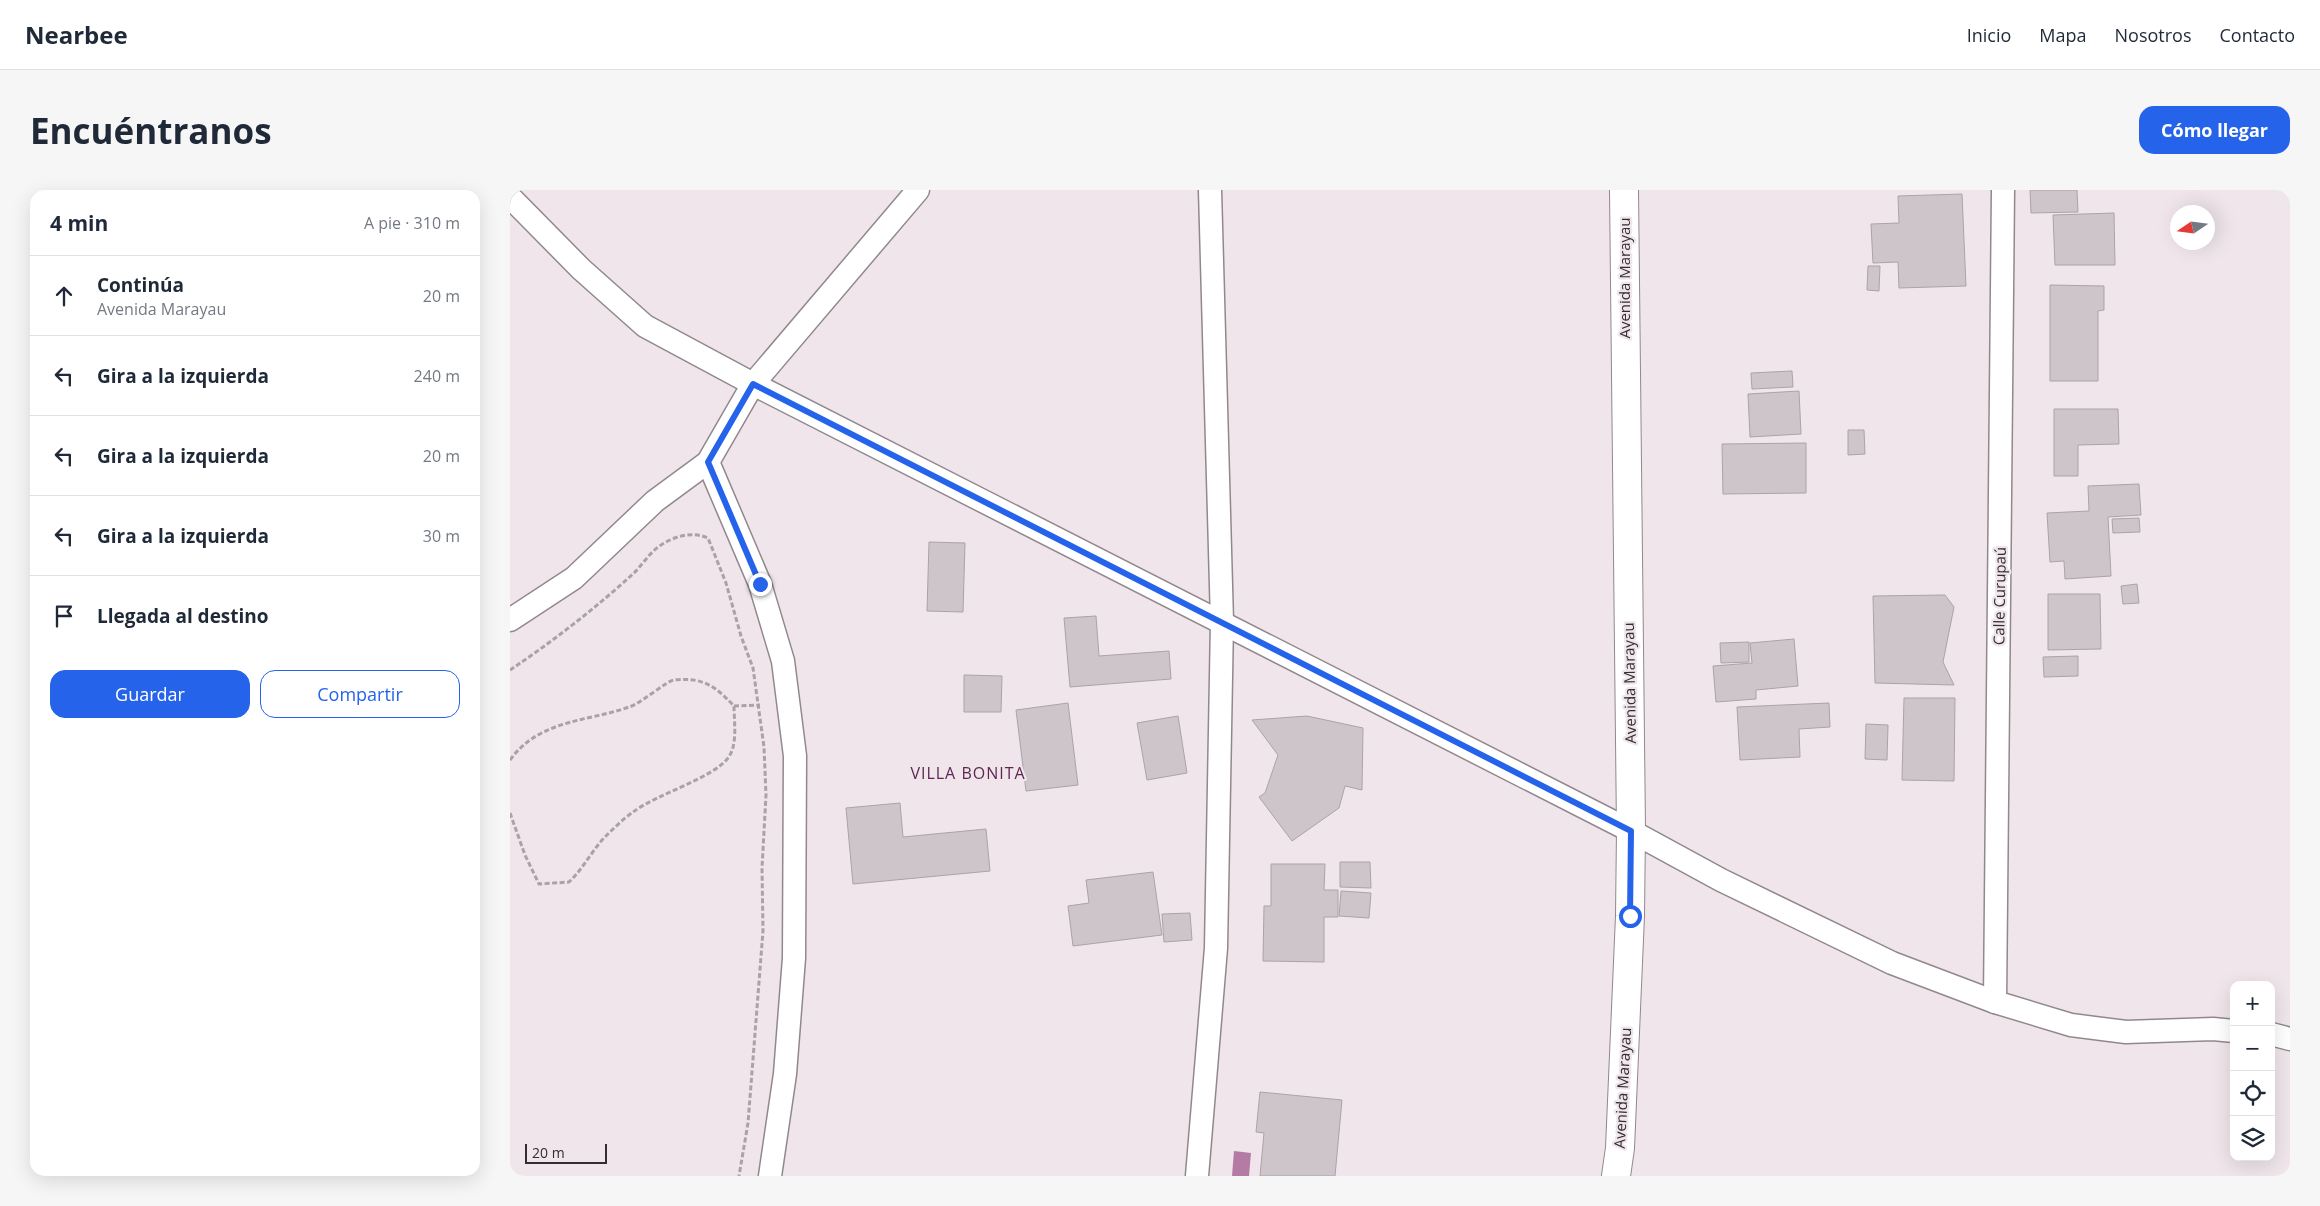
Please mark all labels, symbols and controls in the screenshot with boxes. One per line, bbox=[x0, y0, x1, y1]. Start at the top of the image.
text: Nearbee bbox=[25, 18, 128, 51]
text: Inicio bbox=[1967, 23, 2011, 47]
text: Mapa bbox=[2039, 23, 2087, 47]
text: Nosotros bbox=[2115, 23, 2192, 47]
text: Contacto bbox=[2220, 23, 2295, 47]
button: Cómo llegar bbox=[2139, 106, 2290, 154]
text: Encuéntranos bbox=[30, 107, 272, 154]
north arrow bbox=[2170, 205, 2215, 250]
text: 4 min bbox=[50, 209, 108, 237]
text: A pie · 310 m bbox=[364, 212, 460, 234]
street label: Avenida Marayau bbox=[1614, 217, 1634, 339]
text: Continúa bbox=[97, 272, 184, 298]
icon: ahead bbox=[50, 282, 78, 310]
text: 20 m bbox=[423, 285, 460, 307]
text: Avenida Marayau bbox=[97, 298, 226, 320]
icon: left bbox=[50, 362, 78, 390]
text: Gira a la izquierda bbox=[97, 363, 269, 389]
text: 240 m bbox=[414, 365, 460, 387]
icon: left bbox=[50, 442, 78, 470]
text: Gira a la izquierda bbox=[97, 443, 269, 469]
text: 20 m bbox=[423, 445, 460, 467]
icon: left bbox=[50, 522, 78, 550]
text: Gira a la izquierda bbox=[97, 523, 269, 549]
text: 30 m bbox=[423, 525, 460, 547]
street label: Calle Curupaú bbox=[1988, 547, 2010, 645]
route end bbox=[749, 573, 772, 596]
icon: arrive bbox=[50, 602, 78, 630]
text: Llegada al destino bbox=[97, 603, 269, 629]
street label: Avenida Marayau bbox=[1618, 622, 1640, 744]
button: Guardar bbox=[50, 670, 250, 718]
button: Compartir bbox=[260, 670, 460, 718]
district label: VILLA BONITA bbox=[910, 762, 1026, 784]
route start bbox=[1619, 905, 1642, 928]
map controls bbox=[2230, 981, 2275, 1161]
button: + bbox=[2230, 981, 2275, 1026]
button: − bbox=[2230, 1026, 2275, 1071]
street label: Avenida Marayau bbox=[1609, 1027, 1635, 1149]
button: locate bbox=[2230, 1071, 2275, 1116]
button: layers bbox=[2230, 1116, 2275, 1161]
scale bar bbox=[525, 1141, 608, 1164]
text: 20 m bbox=[532, 1143, 565, 1162]

